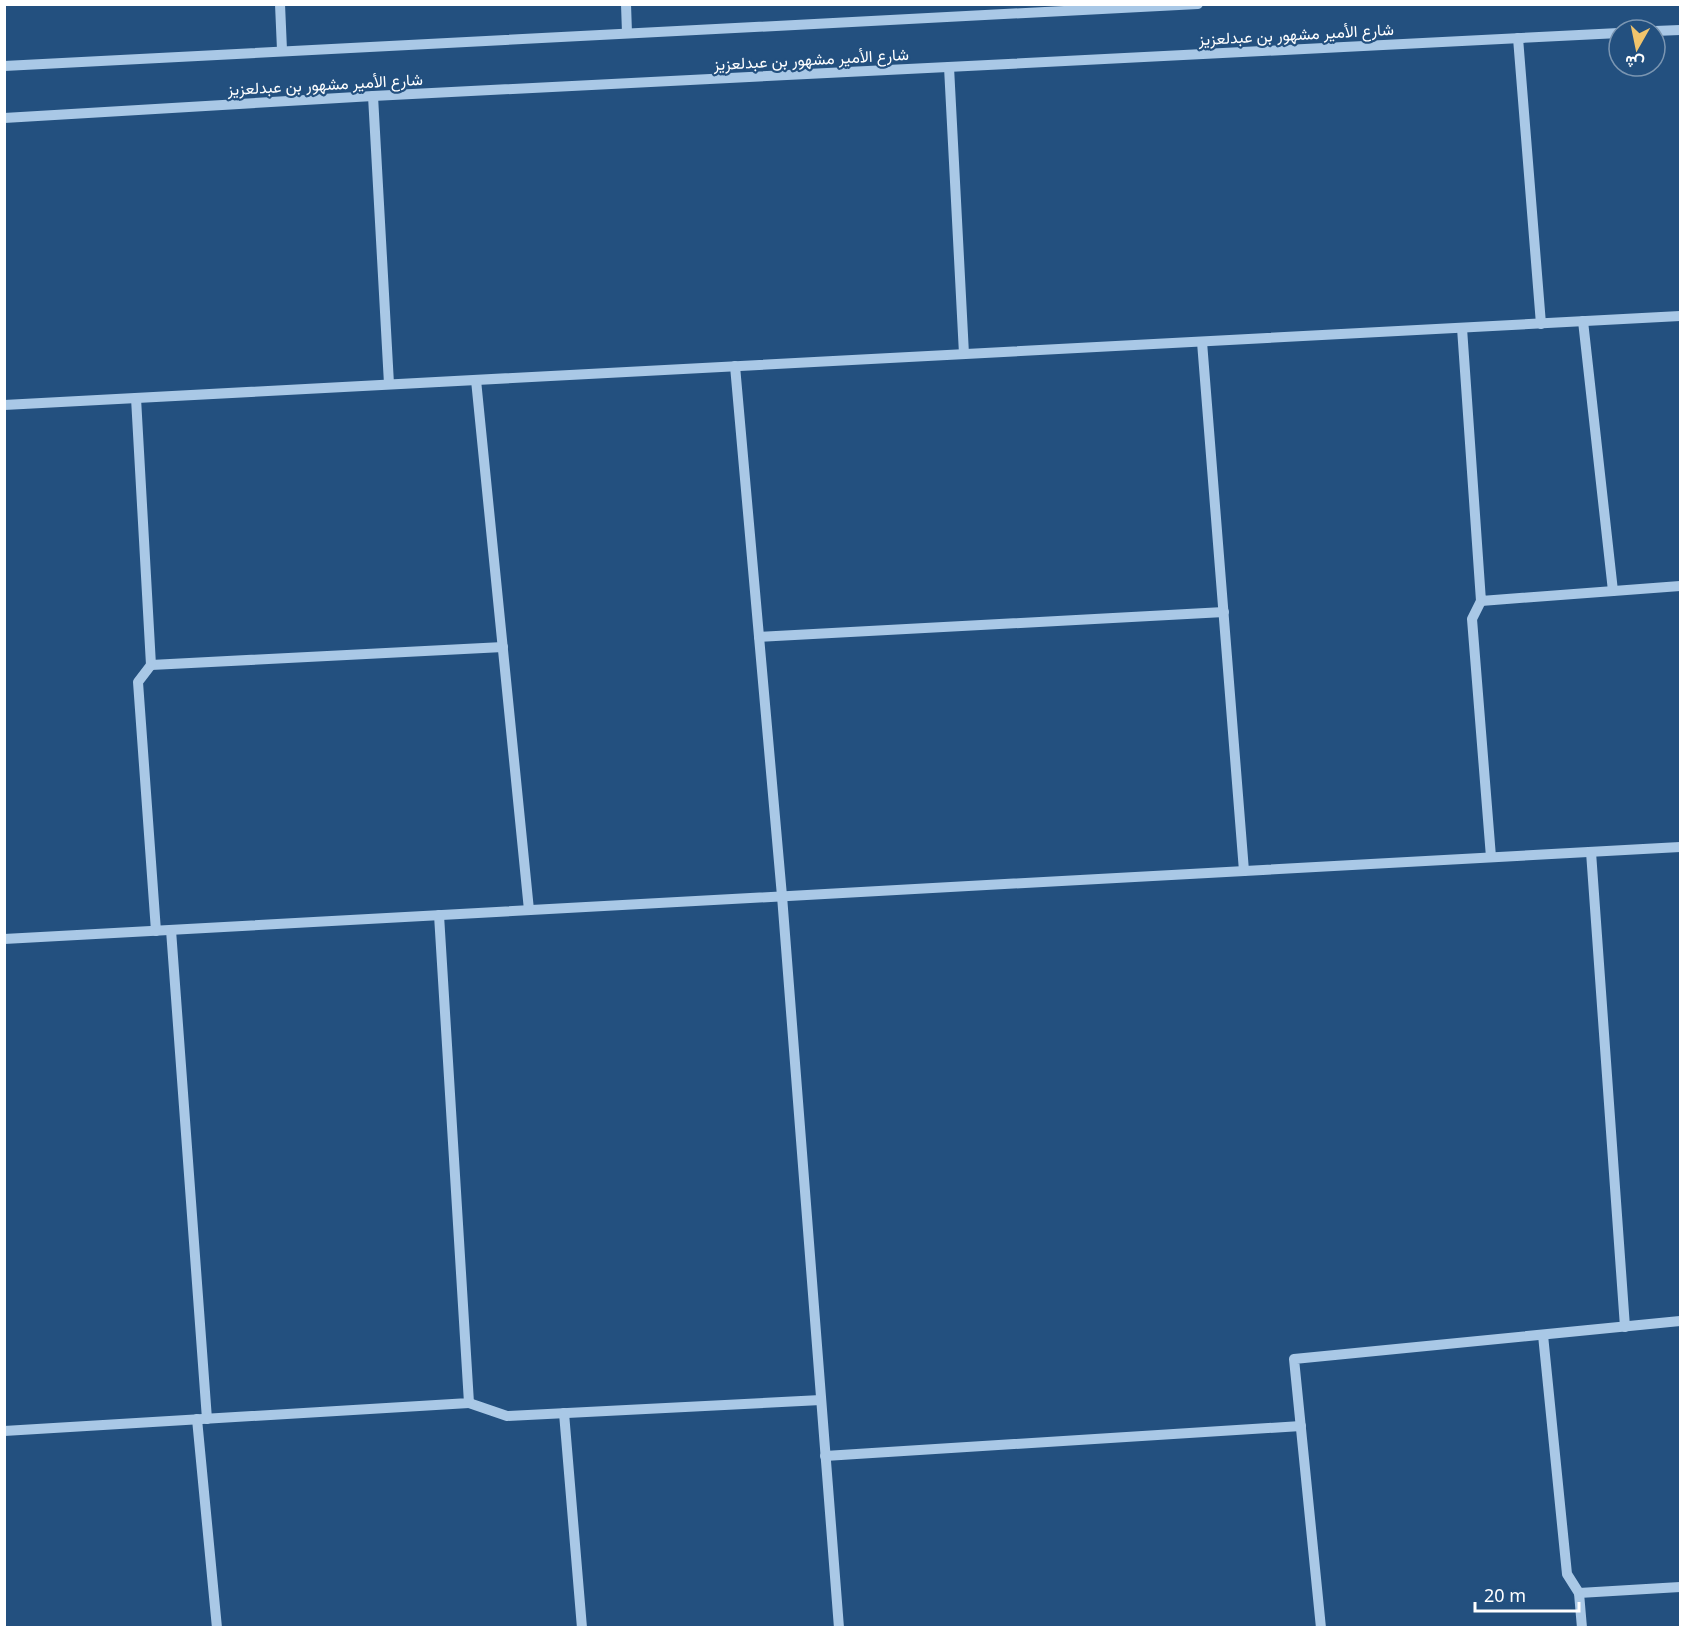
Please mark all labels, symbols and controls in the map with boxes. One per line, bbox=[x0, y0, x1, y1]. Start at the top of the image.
street label: شارع الأمير مشهور بن عبدلعزيز bbox=[1197, 18, 1394, 51]
north arrow bbox=[1607, 18, 1667, 78]
street label: شارع الأمير مشهور بن عبدلعزيز bbox=[712, 43, 909, 76]
text: ش bbox=[1623, 50, 1646, 75]
street label: شارع الأمير مشهور بن عبدلعزيز bbox=[226, 68, 423, 101]
scale bar bbox=[1475, 1575, 1578, 1613]
text: 20 m bbox=[1484, 1583, 1526, 1607]

